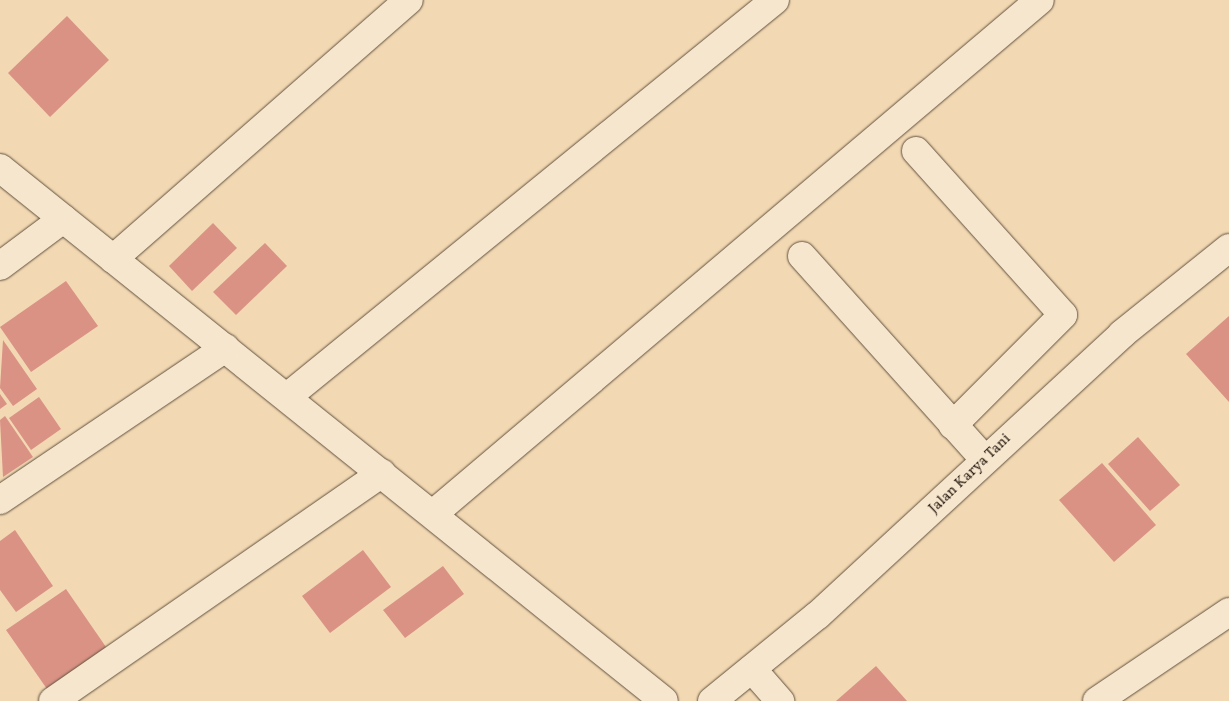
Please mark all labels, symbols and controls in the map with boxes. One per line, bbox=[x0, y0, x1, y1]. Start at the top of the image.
street label: Jalan Karya Tani bbox=[925, 430, 1015, 518]

